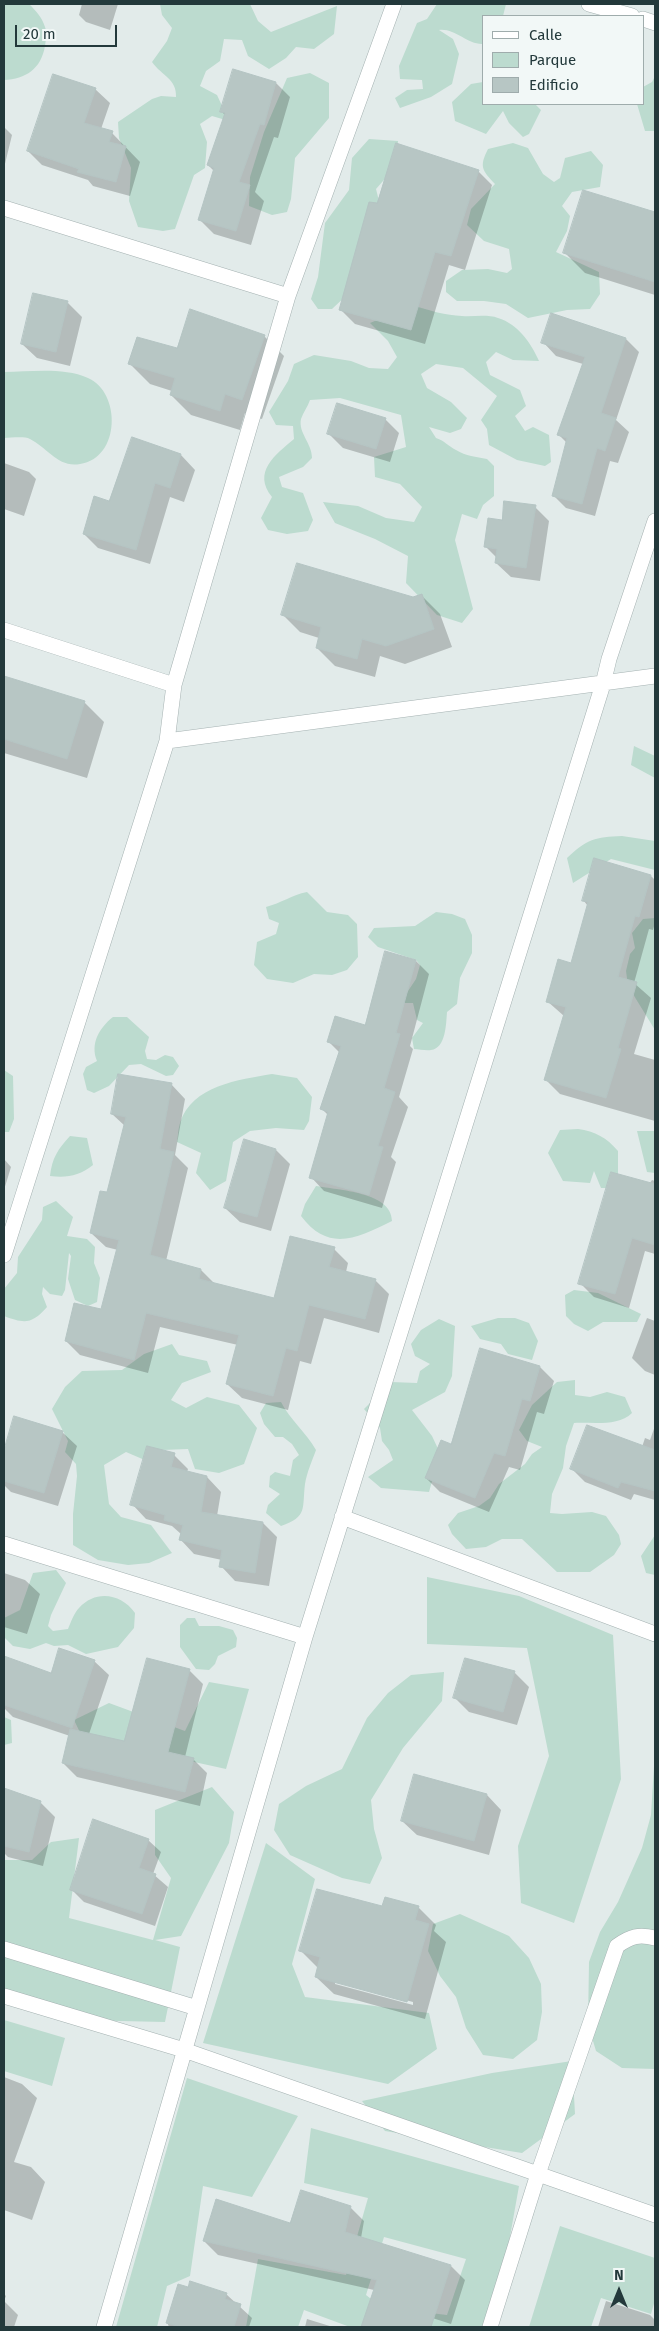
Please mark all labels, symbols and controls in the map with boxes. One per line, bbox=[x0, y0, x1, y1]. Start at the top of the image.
scale bar bbox=[18, 15, 120, 47]
legend bbox=[482, 15, 644, 105]
text: 20 m bbox=[23, 25, 56, 43]
text: Calle bbox=[529, 26, 562, 44]
text: Parque bbox=[529, 51, 576, 69]
text: Edificio bbox=[529, 76, 579, 94]
north arrow bbox=[594, 2266, 644, 2316]
text: N bbox=[614, 2267, 624, 2284]

